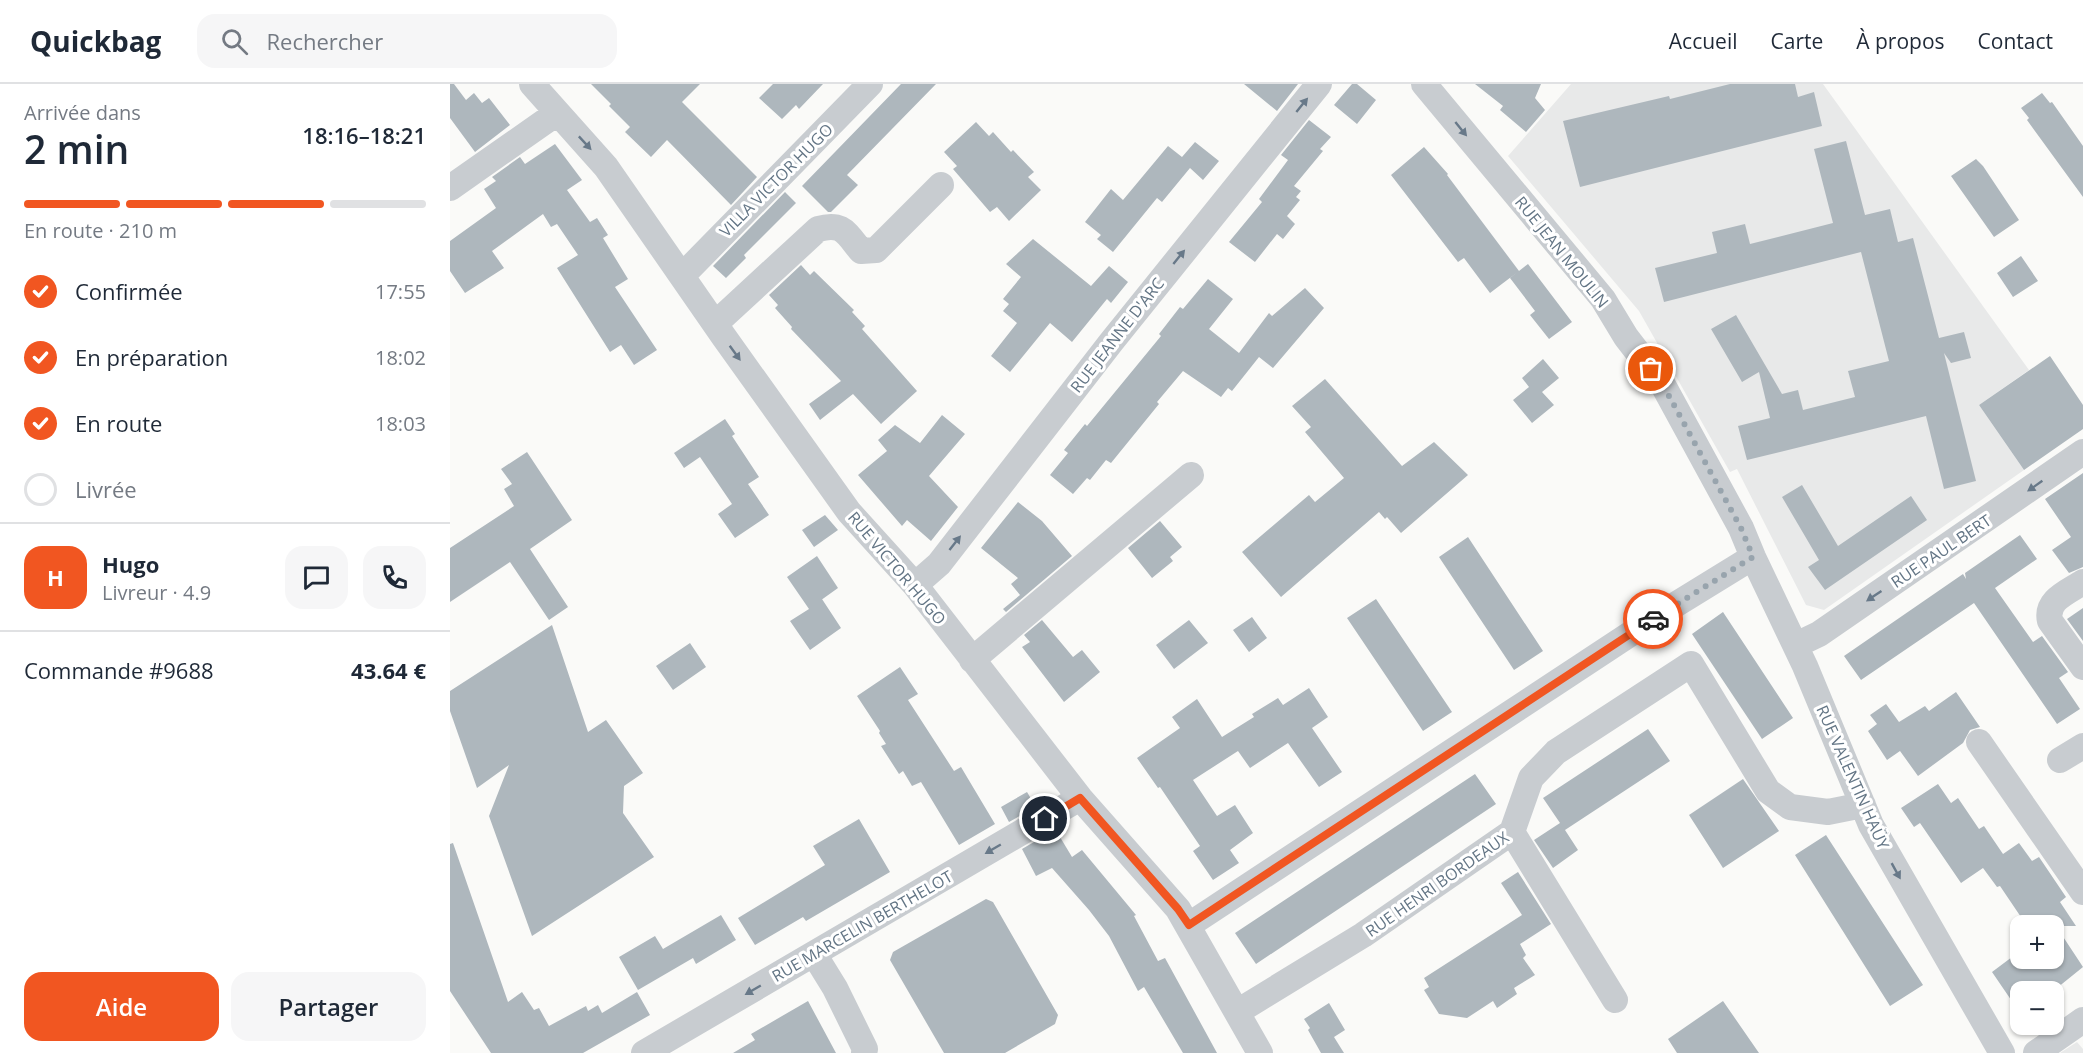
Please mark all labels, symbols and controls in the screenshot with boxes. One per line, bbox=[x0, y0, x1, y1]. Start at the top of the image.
search box bbox=[197, 14, 617, 68]
text: Quickbag bbox=[30, 22, 161, 60]
icon: search bbox=[218, 25, 251, 58]
text: Rechercher bbox=[266, 26, 383, 56]
text: Accueil bbox=[1669, 27, 1737, 55]
text: Carte bbox=[1770, 27, 1823, 55]
text: À propos bbox=[1856, 27, 1945, 55]
text: Contact bbox=[1978, 27, 2053, 55]
one-way arrow bbox=[1295, 98, 1307, 113]
text: Arrivée dans bbox=[24, 99, 141, 126]
street label: VILLA VICTOR HUGO bbox=[715, 119, 837, 241]
text: 18:16–18:21 bbox=[302, 120, 426, 150]
one-way arrow bbox=[1455, 121, 1468, 137]
text: 2 min bbox=[24, 122, 129, 175]
one-way arrow bbox=[578, 136, 592, 151]
street label: RUE JEAN MOULIN bbox=[1510, 192, 1614, 312]
text: En route · 210 m bbox=[24, 217, 177, 244]
one-way arrow bbox=[1173, 249, 1186, 265]
street label: RUE JEANNE D'ARC bbox=[1065, 273, 1169, 397]
icon: check bbox=[24, 275, 57, 308]
text: Confirmée bbox=[75, 276, 183, 306]
text: 17:55 bbox=[375, 278, 426, 305]
icon: check bbox=[24, 341, 57, 374]
text: En préparation bbox=[75, 342, 228, 372]
pin bbox=[1625, 343, 1676, 394]
text: 18:02 bbox=[375, 344, 426, 371]
one-way arrow bbox=[729, 344, 741, 360]
icon: bag bbox=[1634, 352, 1667, 385]
icon: check bbox=[24, 407, 57, 440]
text: En route bbox=[75, 408, 162, 438]
text: 18:03 bbox=[375, 410, 426, 437]
text: Livrée bbox=[75, 474, 137, 504]
one-way arrow bbox=[2027, 480, 2043, 491]
street label: RUE VICTOR HUGO bbox=[843, 507, 951, 629]
street label: RUE PAUL BERT bbox=[1887, 509, 1996, 593]
one-way arrow bbox=[949, 535, 961, 550]
button: chat bbox=[285, 546, 348, 609]
button: phone bbox=[363, 546, 426, 609]
text: Hugo bbox=[102, 549, 159, 579]
text: H bbox=[47, 562, 64, 592]
text: Livreur · 4.9 bbox=[102, 579, 211, 606]
courier bbox=[1623, 589, 1683, 649]
one-way arrow bbox=[1867, 590, 1883, 602]
icon: car bbox=[1637, 603, 1670, 636]
text: Commande #9688 bbox=[24, 655, 214, 685]
text: 43.64 € bbox=[351, 655, 426, 685]
street label: RUE VALENTIN HAÜY bbox=[1811, 701, 1895, 853]
pin bbox=[1019, 793, 1070, 844]
icon: home bbox=[1028, 802, 1061, 835]
street label: RUE HENRI BORDEAUX bbox=[1361, 826, 1514, 942]
one-way arrow bbox=[984, 844, 1001, 854]
one-way arrow bbox=[1891, 863, 1901, 880]
street label: RUE MARCELIN BERTHELOT bbox=[768, 865, 957, 987]
map controls bbox=[2010, 915, 2064, 1035]
button: + bbox=[2010, 915, 2064, 969]
button: Aide bbox=[24, 972, 219, 1041]
button: Partager bbox=[231, 972, 426, 1041]
button: − bbox=[2010, 981, 2064, 1035]
one-way arrow bbox=[744, 985, 761, 995]

